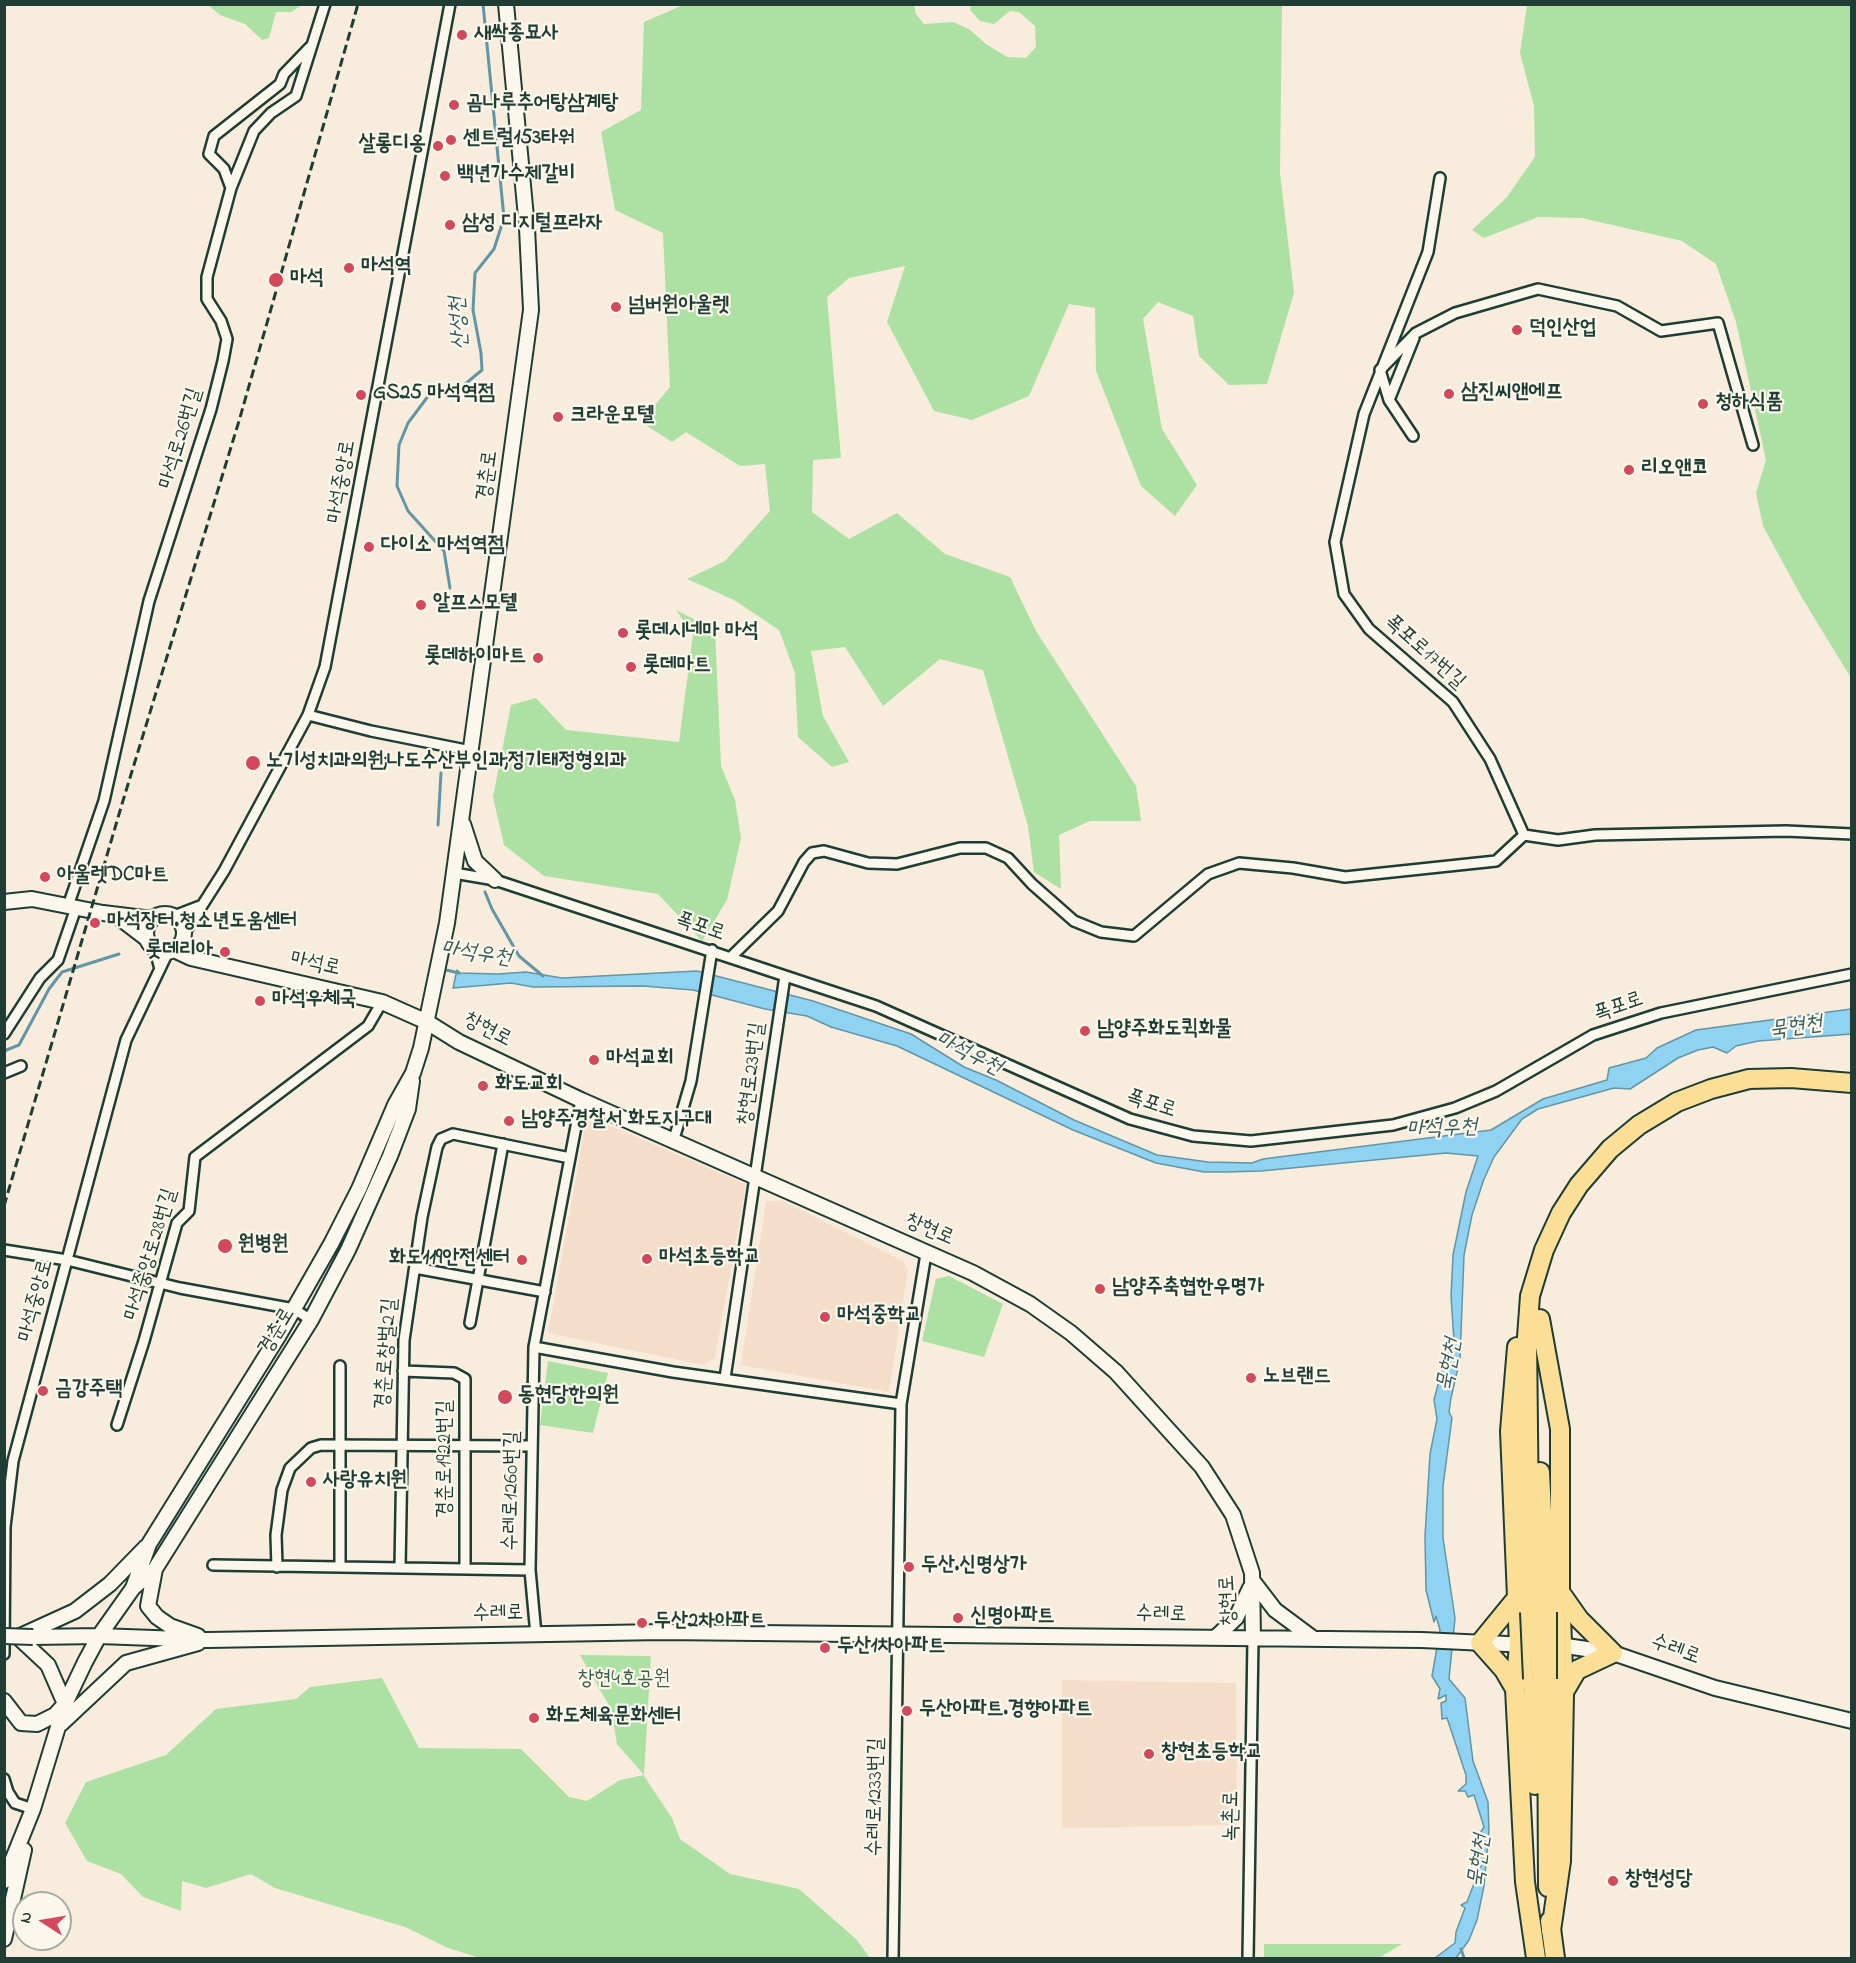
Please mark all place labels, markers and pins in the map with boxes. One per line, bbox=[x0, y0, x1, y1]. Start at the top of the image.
place label: 새싹종묘사 bbox=[474, 22, 558, 48]
marker: 새싹종묘사 bbox=[455, 28, 469, 42]
place label: 곰나루추어탕삼계탕 bbox=[466, 92, 618, 118]
marker: 곰나루추어탕삼계탕 bbox=[447, 98, 461, 112]
place label: 센트럴153타워 bbox=[463, 127, 575, 153]
place label: 살롱디옹 bbox=[358, 133, 426, 159]
marker: 센트럴153타워 bbox=[444, 133, 458, 147]
marker: 살롱디옹 bbox=[431, 139, 445, 153]
place label: 백년가수제갈비 bbox=[457, 163, 575, 189]
marker: 백년가수제갈비 bbox=[438, 169, 452, 183]
place label: 삼성 디지털프라자 bbox=[462, 212, 602, 238]
marker: 삼성 디지털프라자 bbox=[443, 218, 457, 232]
place label: 마석역 bbox=[361, 255, 412, 281]
marker: 마석역 bbox=[342, 261, 356, 275]
place label: 마석 bbox=[290, 267, 324, 293]
marker: 마석 bbox=[267, 271, 285, 289]
place label: 넘버원아울렛 bbox=[628, 294, 729, 320]
marker: 넘버원아울렛 bbox=[609, 300, 623, 314]
place label: 덕인산업 bbox=[1529, 317, 1597, 343]
marker: 덕인산업 bbox=[1510, 323, 1524, 337]
place label: 삼진씨앤에프 bbox=[1461, 381, 1562, 407]
place label: GS25 마석역점 bbox=[373, 382, 495, 408]
marker: 삼진씨앤에프 bbox=[1442, 387, 1456, 401]
marker: GS25 마석역점 bbox=[354, 388, 368, 402]
place label: 청하식품 bbox=[1715, 391, 1783, 417]
marker: 청하식품 bbox=[1696, 397, 1710, 411]
place label: 크라운모텔 bbox=[570, 404, 654, 430]
marker: 크라운모텔 bbox=[551, 410, 565, 424]
place label: 리오앤코 bbox=[1641, 457, 1709, 483]
marker: 리오앤코 bbox=[1622, 463, 1636, 477]
place label: 다이소 마석역점 bbox=[381, 534, 505, 560]
marker: 다이소 마석역점 bbox=[362, 540, 376, 554]
place label: 알프스모텔 bbox=[433, 592, 517, 618]
marker: 알프스모텔 bbox=[414, 598, 428, 612]
place label: 롯데시네마 마석 bbox=[635, 620, 759, 646]
marker: 롯데시네마 마석 bbox=[616, 626, 630, 640]
place label: 롯데하이마트 bbox=[425, 645, 526, 671]
marker: 롯데하이마트 bbox=[531, 651, 545, 665]
place label: 롯데마트 bbox=[643, 654, 711, 680]
marker: 롯데마트 bbox=[624, 660, 638, 674]
place label: 노기성치과의원;나도수산부인과;정기태정형외과 bbox=[266, 750, 626, 776]
marker: 노기성치과의원;나도수산부인과;정기태정형외과 bbox=[244, 754, 262, 772]
place label: 아울렛DC마트 bbox=[57, 864, 168, 890]
marker: 아울렛DC마트 bbox=[38, 870, 52, 884]
place label: 마석장터.청소년도움센터 bbox=[107, 910, 297, 936]
marker: 마석장터.청소년도움센터 bbox=[88, 916, 102, 930]
place label: 롯데리아 bbox=[145, 939, 213, 965]
marker: 롯데리아 bbox=[218, 945, 232, 959]
place label: 마석우체국 bbox=[272, 988, 356, 1014]
marker: 마석우체국 bbox=[253, 994, 267, 1008]
place label: 남양주화도퀵화물 bbox=[1097, 1018, 1232, 1044]
marker: 남양주화도퀵화물 bbox=[1078, 1024, 1092, 1038]
place label: 마석교회 bbox=[606, 1047, 674, 1073]
marker: 마석교회 bbox=[587, 1053, 601, 1067]
place label: 화도교회 bbox=[495, 1073, 563, 1099]
marker: 화도교회 bbox=[476, 1079, 490, 1093]
place label: 남양주경찰서 화도지구대 bbox=[521, 1108, 712, 1134]
marker: 남양주경찰서 화도지구대 bbox=[502, 1114, 516, 1128]
place label: 원병원 bbox=[238, 1233, 289, 1259]
marker: 원병원 bbox=[216, 1237, 234, 1255]
place label: 마석초등학교 bbox=[659, 1246, 760, 1272]
place label: 화도119안전센터 bbox=[389, 1247, 510, 1273]
marker: 마석초등학교 bbox=[640, 1252, 654, 1266]
marker: 화도119안전센터 bbox=[515, 1253, 529, 1267]
place label: 남양주축협한우명가 bbox=[1112, 1276, 1264, 1302]
marker: 남양주축협한우명가 bbox=[1093, 1282, 1107, 1296]
place label: 마석중학교 bbox=[837, 1304, 921, 1330]
marker: 마석중학교 bbox=[818, 1310, 832, 1324]
place label: 노브랜드 bbox=[1263, 1365, 1331, 1391]
marker: 노브랜드 bbox=[1244, 1371, 1258, 1385]
place label: 금강주택 bbox=[55, 1378, 123, 1404]
marker: 금강주택 bbox=[36, 1384, 50, 1398]
place label: 동현당한의원 bbox=[518, 1384, 619, 1410]
marker: 동현당한의원 bbox=[496, 1388, 514, 1406]
place label: 사랑유치원 bbox=[323, 1469, 407, 1495]
marker: 사랑유치원 bbox=[304, 1475, 318, 1489]
place label: 두산.신명상가 bbox=[921, 1554, 1027, 1580]
marker: 두산.신명상가 bbox=[902, 1560, 916, 1574]
place label: 신명아파트 bbox=[970, 1605, 1054, 1631]
place label: 두산2차아파트 bbox=[654, 1610, 766, 1636]
marker: 신명아파트 bbox=[951, 1611, 965, 1625]
marker: 두산2차아파트 bbox=[635, 1616, 649, 1630]
place label: 두산1차아파트 bbox=[837, 1635, 945, 1661]
marker: 두산1차아파트 bbox=[818, 1641, 832, 1655]
place label: 두산아파트.경향아파트 bbox=[919, 1698, 1092, 1724]
marker: 두산아파트.경향아파트 bbox=[900, 1704, 914, 1718]
place label: 화도체육문화센터 bbox=[546, 1705, 681, 1731]
marker: 화도체육문화센터 bbox=[527, 1711, 541, 1725]
place label: 창현초등학교 bbox=[1161, 1741, 1262, 1767]
marker: 창현초등학교 bbox=[1142, 1747, 1156, 1761]
place label: 창현성당 bbox=[1625, 1868, 1693, 1894]
marker: 창현성당 bbox=[1606, 1874, 1620, 1888]

